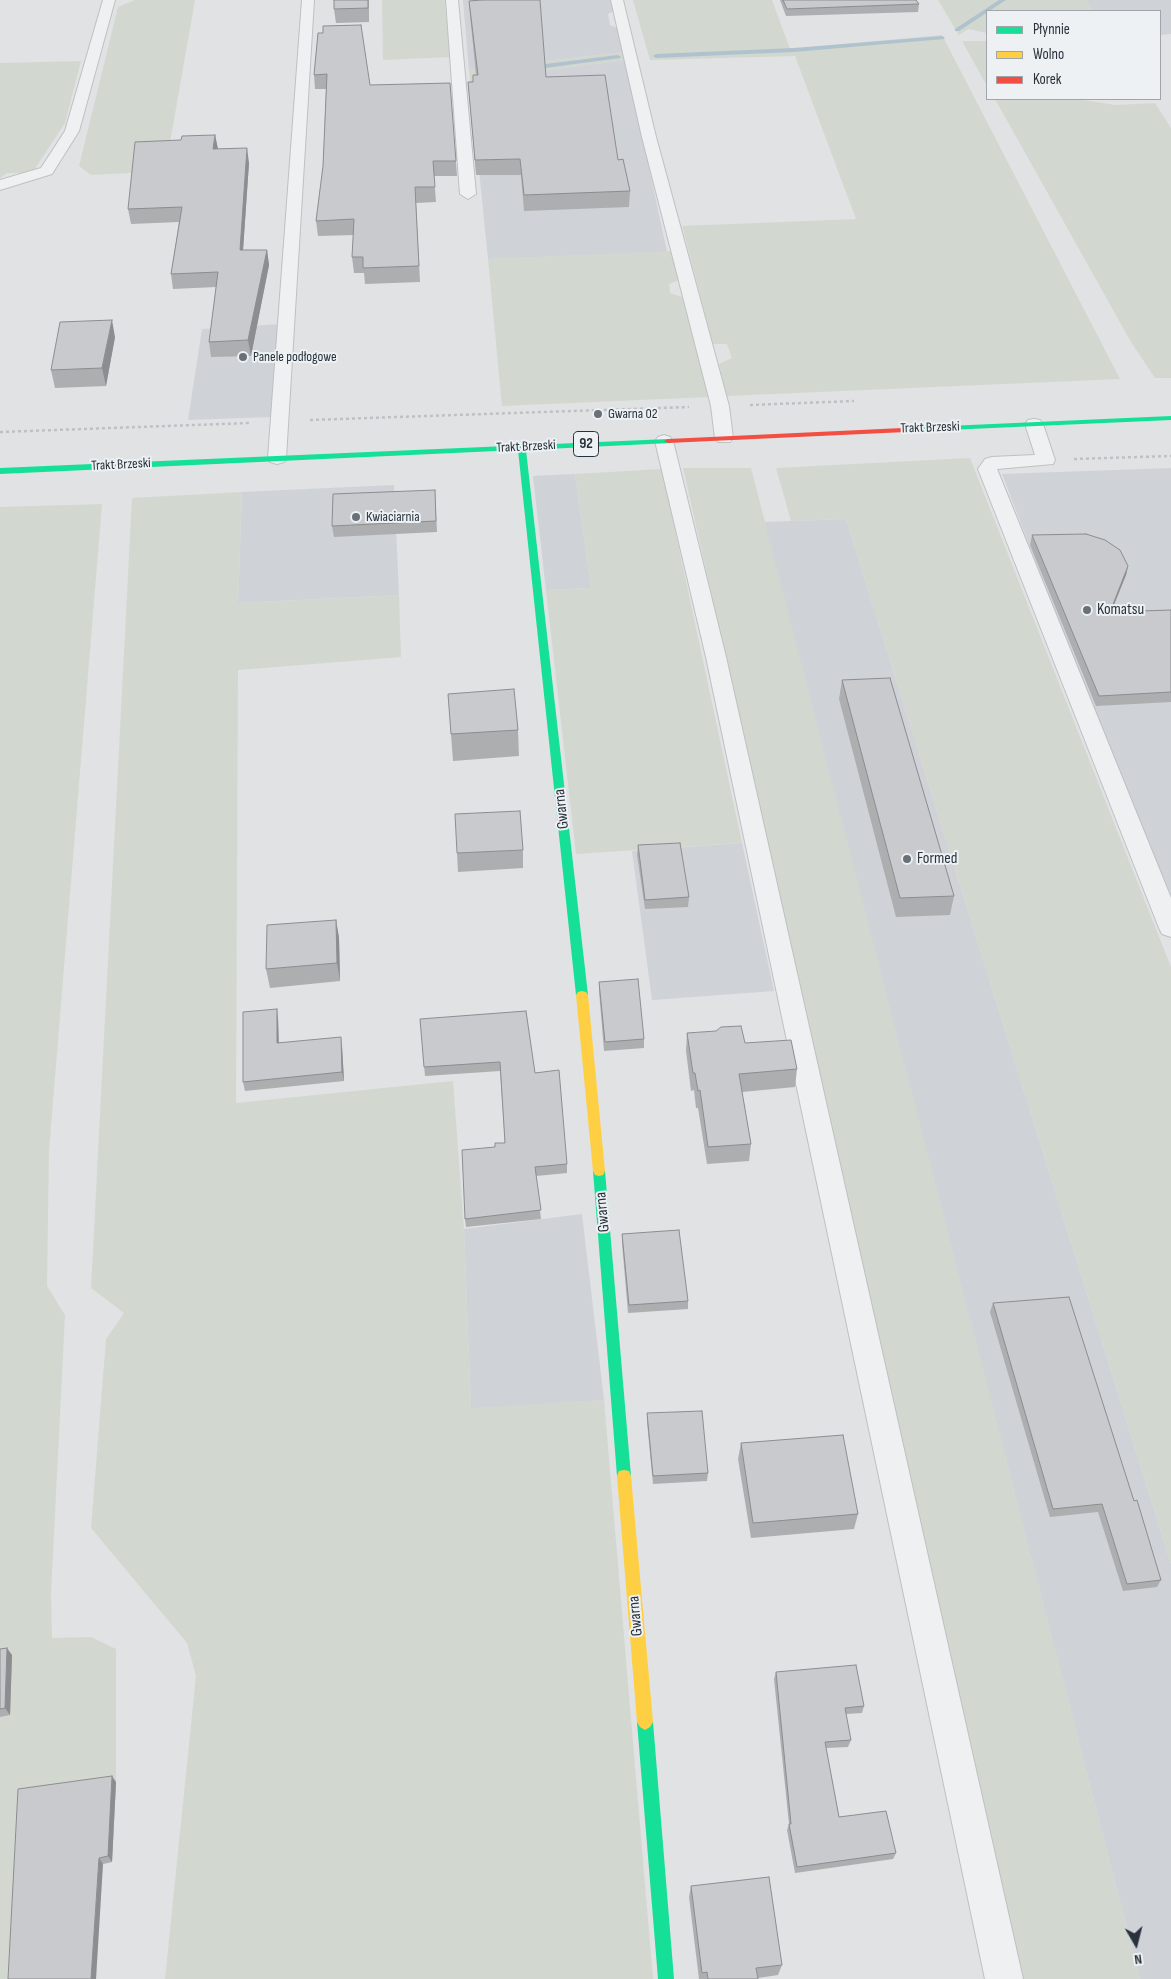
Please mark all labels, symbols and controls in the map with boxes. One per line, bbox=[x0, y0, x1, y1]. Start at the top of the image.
legend bbox=[986, 10, 1161, 100]
text: Płynnie bbox=[1033, 20, 1070, 39]
text: Wolno bbox=[1033, 45, 1064, 64]
text: Korek bbox=[1033, 70, 1062, 89]
place label: Panele podłogowe bbox=[253, 349, 337, 365]
marker: Panele podłogowe bbox=[237, 351, 249, 363]
place label: Gwarna 02 bbox=[608, 406, 657, 422]
marker: Gwarna 02 bbox=[592, 408, 604, 420]
street label: Trakt Brzeski bbox=[900, 419, 960, 437]
road number: 92 bbox=[574, 432, 598, 456]
street label: Trakt Brzeski bbox=[496, 437, 556, 457]
street label: Trakt Brzeski bbox=[91, 455, 151, 475]
place label: Kwiaciarnia bbox=[366, 509, 420, 525]
marker: Kwiaciarnia bbox=[350, 511, 362, 523]
place label: Komatsu bbox=[1097, 600, 1144, 620]
marker: Komatsu bbox=[1081, 604, 1093, 616]
street label: Gwarna bbox=[550, 788, 574, 830]
place label: Formed bbox=[917, 849, 957, 869]
marker: Formed bbox=[901, 853, 913, 865]
street label: Gwarna bbox=[592, 1191, 614, 1233]
street label: Gwarna bbox=[625, 1595, 647, 1637]
north arrow bbox=[1111, 1919, 1161, 1969]
text: N bbox=[1133, 1950, 1143, 1968]

